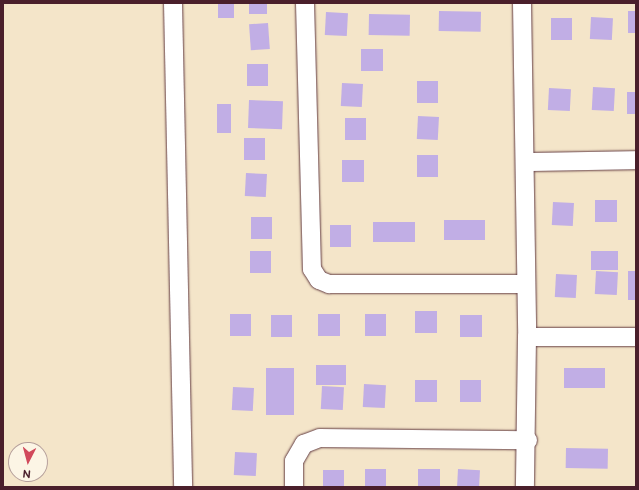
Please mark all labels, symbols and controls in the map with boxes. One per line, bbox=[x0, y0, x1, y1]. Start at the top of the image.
north arrow bbox=[8, 442, 48, 482]
text: N bbox=[22, 467, 32, 480]

